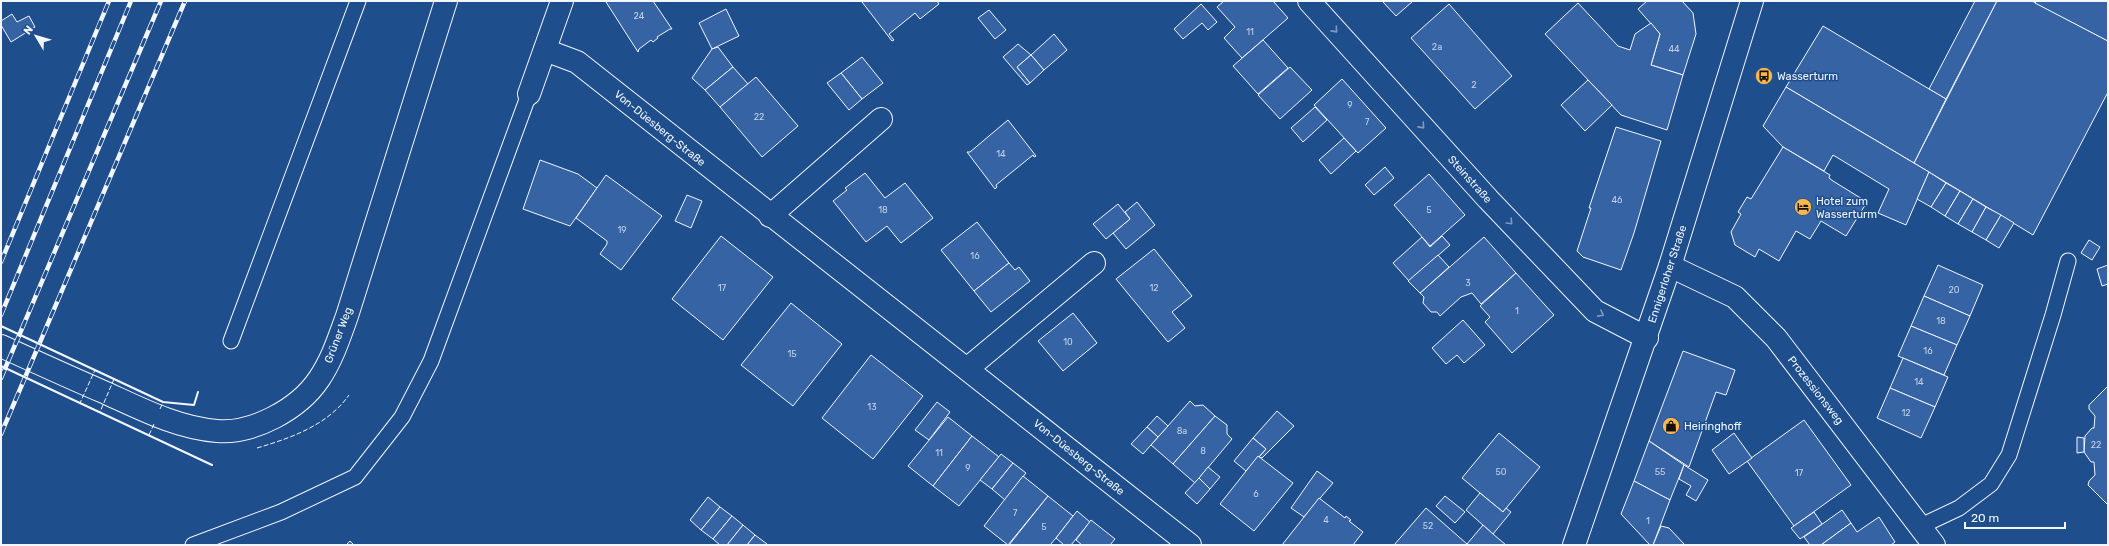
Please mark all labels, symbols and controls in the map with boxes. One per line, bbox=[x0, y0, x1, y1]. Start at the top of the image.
house number: 24 bbox=[634, 11, 645, 21]
north arrow bbox=[16, 16, 56, 56]
text: N bbox=[21, 23, 36, 37]
one-way arrow bbox=[1330, 25, 1338, 33]
house number: 11 bbox=[1246, 27, 1254, 37]
house number: 2a bbox=[1432, 42, 1442, 52]
house number: 44 bbox=[1668, 44, 1680, 54]
bus stop icon: Wasserturm bbox=[1754, 66, 1774, 86]
place label: Wasserturm bbox=[1777, 70, 1838, 83]
house number: 2 bbox=[1471, 80, 1477, 90]
street label: Von-Düesberg-Straße bbox=[612, 88, 708, 169]
house number: 9 bbox=[1347, 100, 1353, 110]
house number: 22 bbox=[754, 112, 764, 122]
house number: 7 bbox=[1365, 117, 1370, 127]
one-way arrow bbox=[1418, 121, 1425, 129]
house number: 14 bbox=[996, 149, 1006, 159]
street label: Steinstraße bbox=[1445, 153, 1494, 206]
house number: 46 bbox=[1611, 195, 1623, 205]
place label: Hotel zum Wasserturm bbox=[1816, 195, 1877, 221]
hotel icon: Hotel zum Wasserturm bbox=[1793, 197, 1813, 217]
house number: 18 bbox=[878, 205, 888, 215]
house number: 5 bbox=[1426, 205, 1432, 215]
one-way arrow bbox=[1505, 217, 1513, 225]
street label: Ennigerloher Straße bbox=[1646, 224, 1689, 325]
house number: 19 bbox=[617, 225, 627, 235]
house number: 16 bbox=[970, 251, 980, 261]
house number: 3 bbox=[1465, 278, 1471, 288]
house number: 17 bbox=[718, 283, 727, 293]
house number: 12 bbox=[1149, 283, 1159, 293]
house number: 20 bbox=[1949, 285, 1960, 295]
street label: Grüner Weg bbox=[322, 305, 355, 365]
house number: 1 bbox=[1515, 306, 1519, 316]
one-way arrow bbox=[1597, 310, 1604, 317]
house number: 18 bbox=[1936, 316, 1946, 326]
house number: 10 bbox=[1063, 337, 1073, 347]
house number: 16 bbox=[1923, 346, 1933, 356]
house number: 15 bbox=[787, 349, 797, 359]
street label: Prozessionsweg bbox=[1785, 354, 1846, 427]
house number: 14 bbox=[1914, 377, 1924, 387]
house number: 13 bbox=[867, 402, 877, 412]
house number: 12 bbox=[1901, 408, 1911, 418]
shop icon: Heiringhoff bbox=[1661, 416, 1681, 436]
street label: Von-Düesberg-Straße bbox=[1031, 417, 1127, 498]
place label: Heiringhoff bbox=[1684, 420, 1742, 433]
house number: 8a bbox=[1177, 426, 1187, 436]
house number: 22 bbox=[2091, 440, 2101, 450]
house number: 8 bbox=[1200, 446, 1206, 456]
house number: 11 bbox=[935, 448, 943, 458]
house number: 9 bbox=[965, 463, 971, 473]
house number: 50 bbox=[1495, 467, 1507, 477]
house number: 55 bbox=[1655, 467, 1665, 477]
house number: 17 bbox=[1795, 468, 1804, 478]
house number: 6 bbox=[1253, 489, 1259, 499]
scale bar bbox=[1965, 504, 2065, 530]
house number: 7 bbox=[1013, 508, 1018, 518]
text: 20 m bbox=[1971, 511, 1999, 525]
house number: 4 bbox=[1323, 515, 1329, 525]
house number: 1 bbox=[1646, 516, 1650, 526]
house number: 52 bbox=[1423, 521, 1433, 531]
house number: 5 bbox=[1041, 522, 1047, 532]

